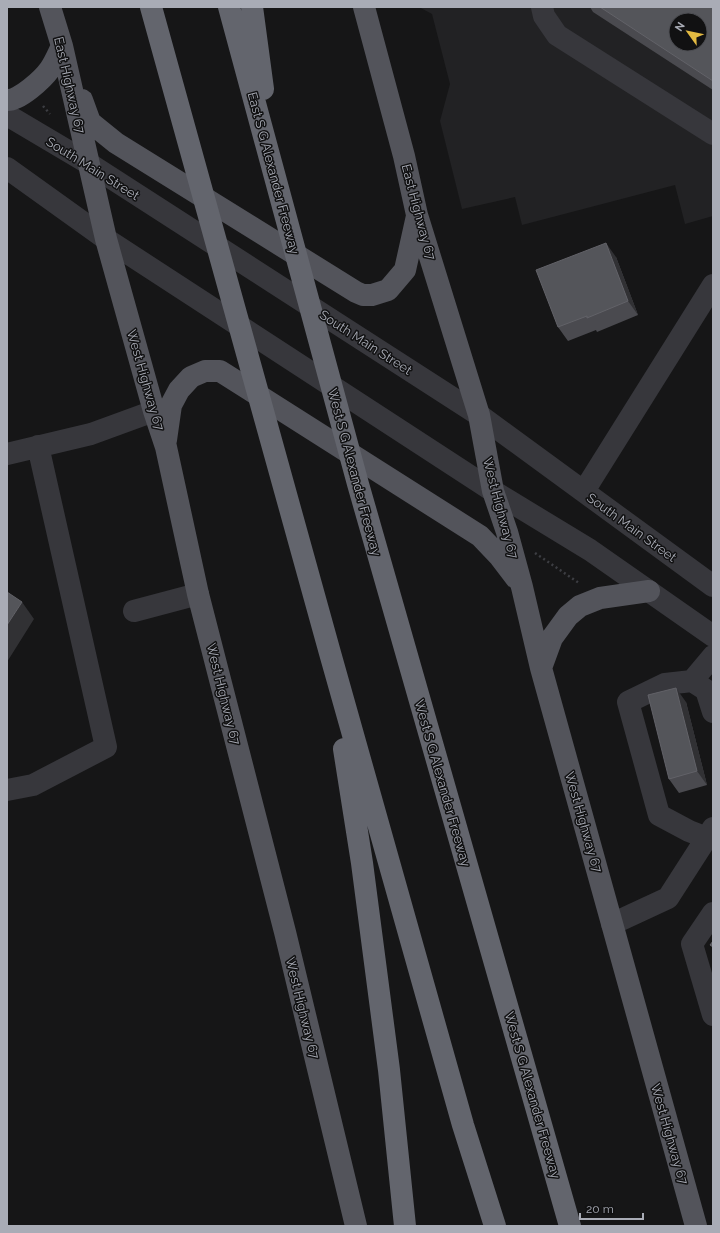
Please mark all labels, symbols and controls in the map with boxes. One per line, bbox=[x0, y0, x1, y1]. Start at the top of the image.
north arrow bbox=[668, 12, 708, 52]
text: N bbox=[672, 20, 688, 34]
street label: East Highway 67 bbox=[51, 35, 88, 135]
street label: East S G Alexander Freeway bbox=[245, 90, 302, 256]
street label: South Main Street bbox=[43, 134, 143, 203]
street label: East Highway 67 bbox=[398, 162, 439, 262]
street label: South Main Street bbox=[317, 307, 415, 378]
street label: West Highway 67 bbox=[124, 328, 167, 432]
street label: West S G Alexander Freeway bbox=[325, 387, 384, 558]
street label: West Highway 67 bbox=[480, 456, 521, 560]
street label: South Main Street bbox=[584, 490, 680, 565]
street label: West Highway 67 bbox=[204, 642, 243, 747]
street label: West S G Alexander Freeway bbox=[411, 698, 474, 868]
street label: West Highway 67 bbox=[562, 770, 605, 874]
street label: West Highway 67 bbox=[283, 956, 322, 1061]
street label: West S G Alexander Freeway bbox=[501, 1010, 564, 1180]
street label: West Highway 67 bbox=[648, 1082, 691, 1186]
scale bar bbox=[580, 1195, 643, 1221]
text: 20 m bbox=[586, 1202, 614, 1216]

